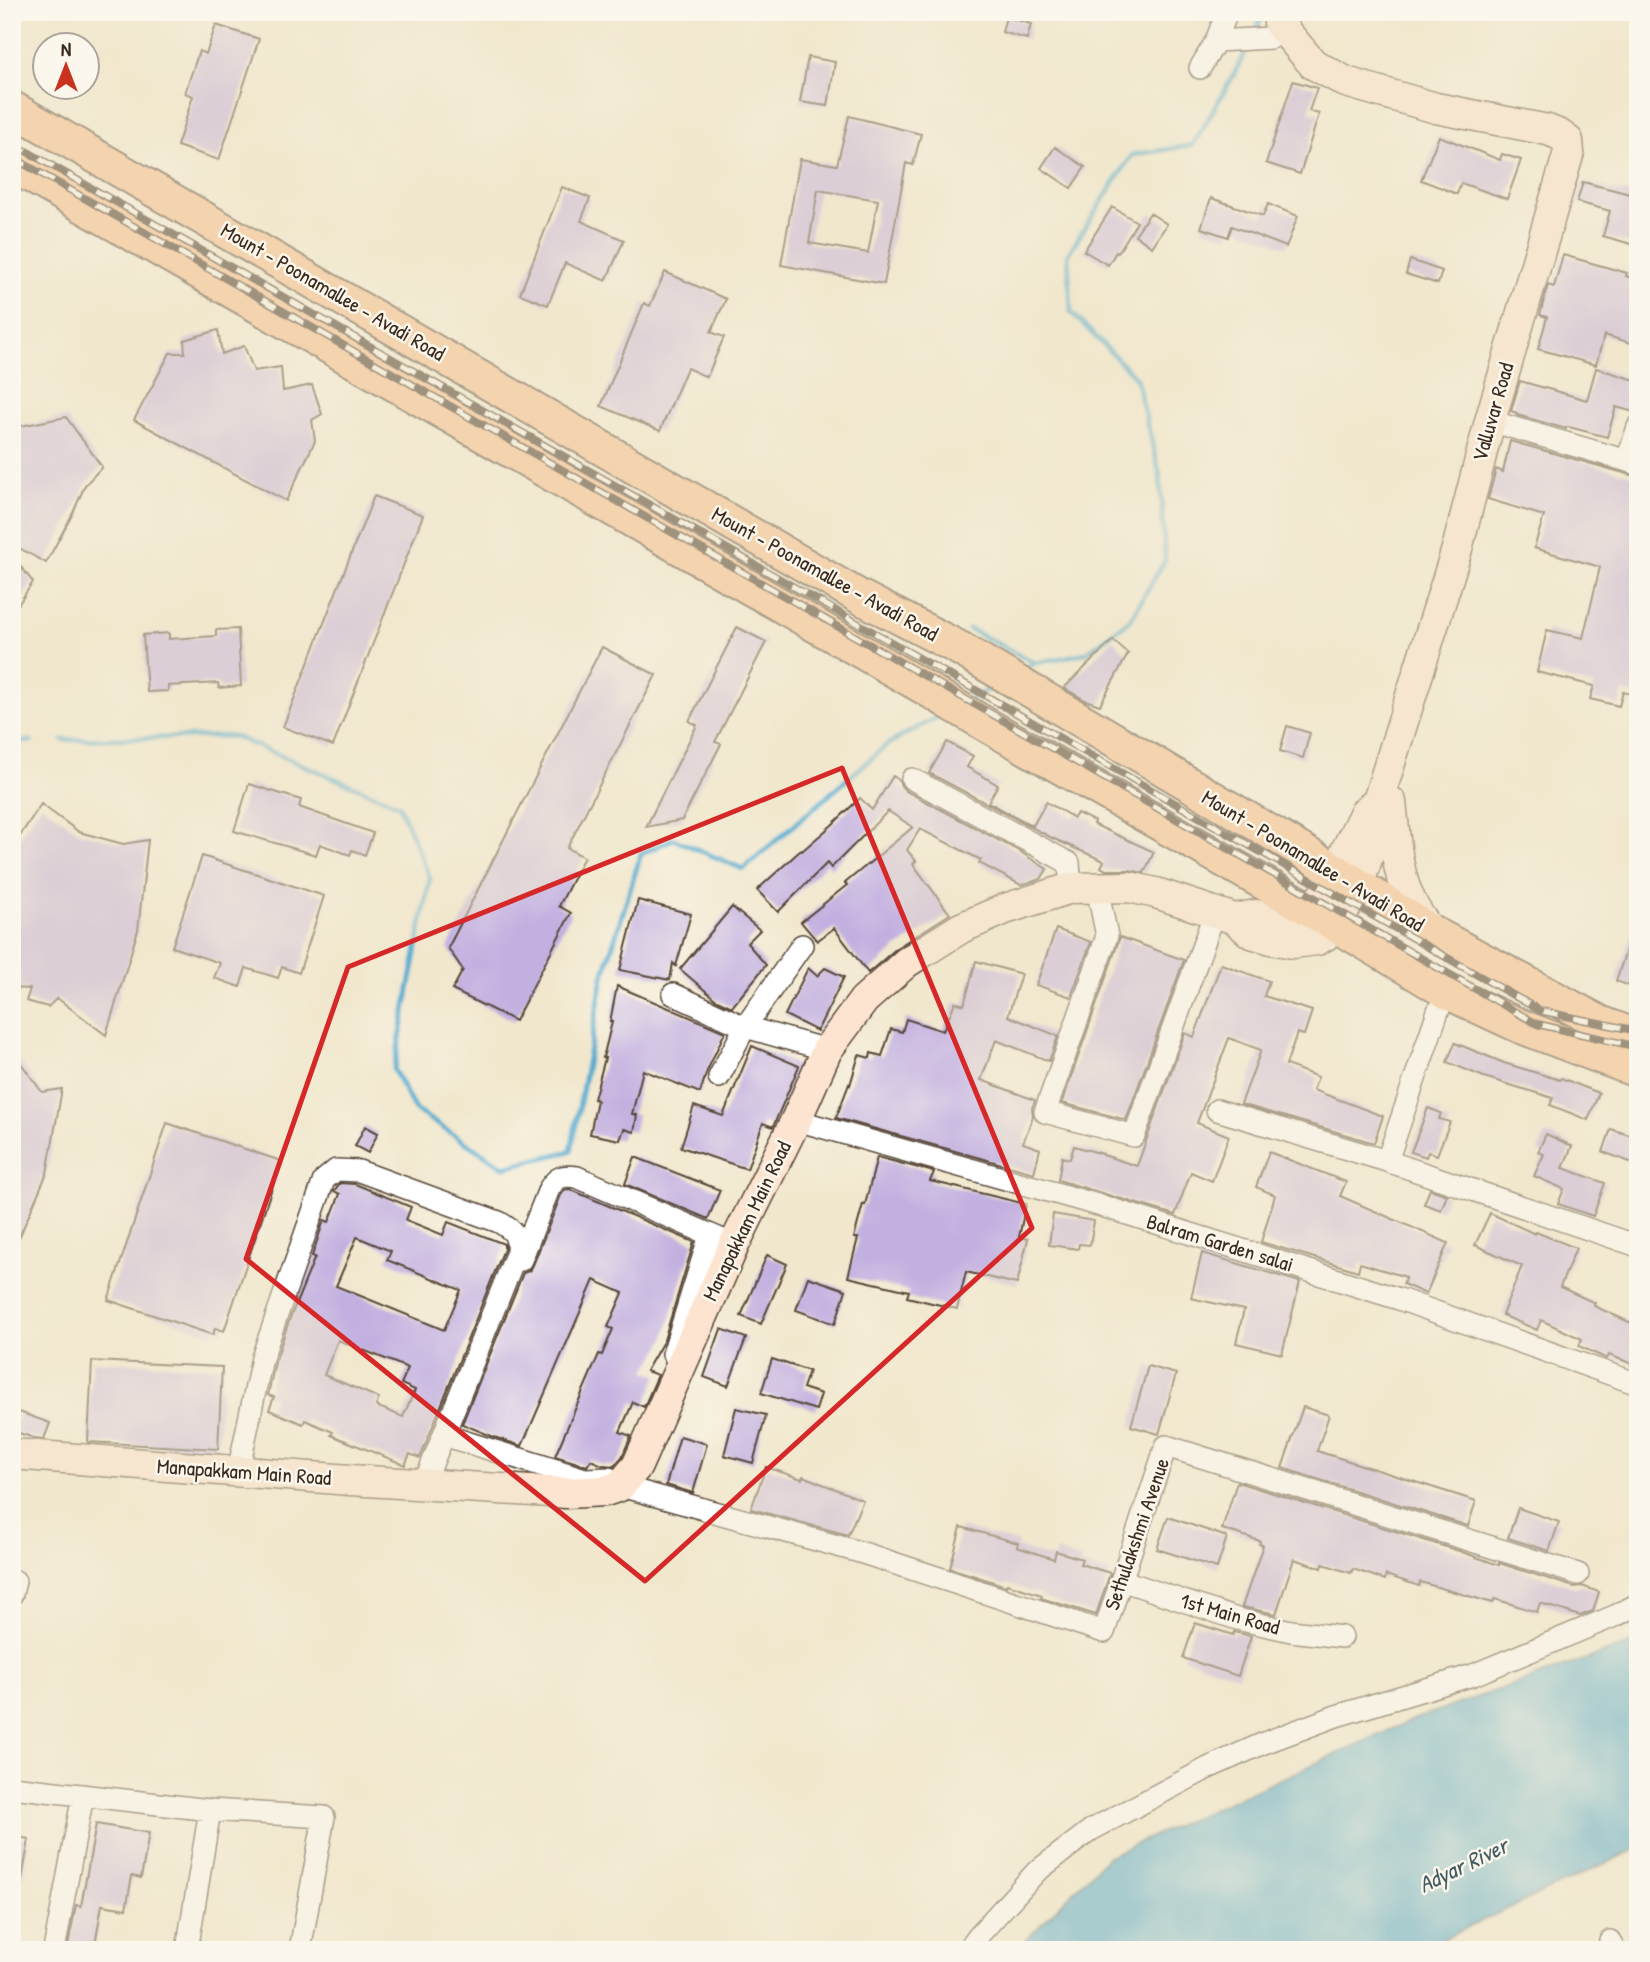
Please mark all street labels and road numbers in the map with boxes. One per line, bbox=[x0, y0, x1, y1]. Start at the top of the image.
street label: Mount - Poonamallee - Avadi Road bbox=[216, 215, 451, 368]
street label: Valluvar Road bbox=[1465, 359, 1520, 465]
street label: Mount - Poonamallee - Avadi Road bbox=[707, 499, 944, 648]
street label: Mount - Poonamallee - Avadi Road bbox=[1197, 783, 1430, 939]
street label: Manapakkam Main Road bbox=[695, 1136, 798, 1306]
street label: Balram Garden salai bbox=[1143, 1206, 1297, 1279]
street label: Manapakkam Main Road bbox=[156, 1451, 332, 1492]
street label: Sethulakshmi Avenue bbox=[1097, 1454, 1176, 1614]
street label: 1st Main Road bbox=[1177, 1586, 1283, 1642]

